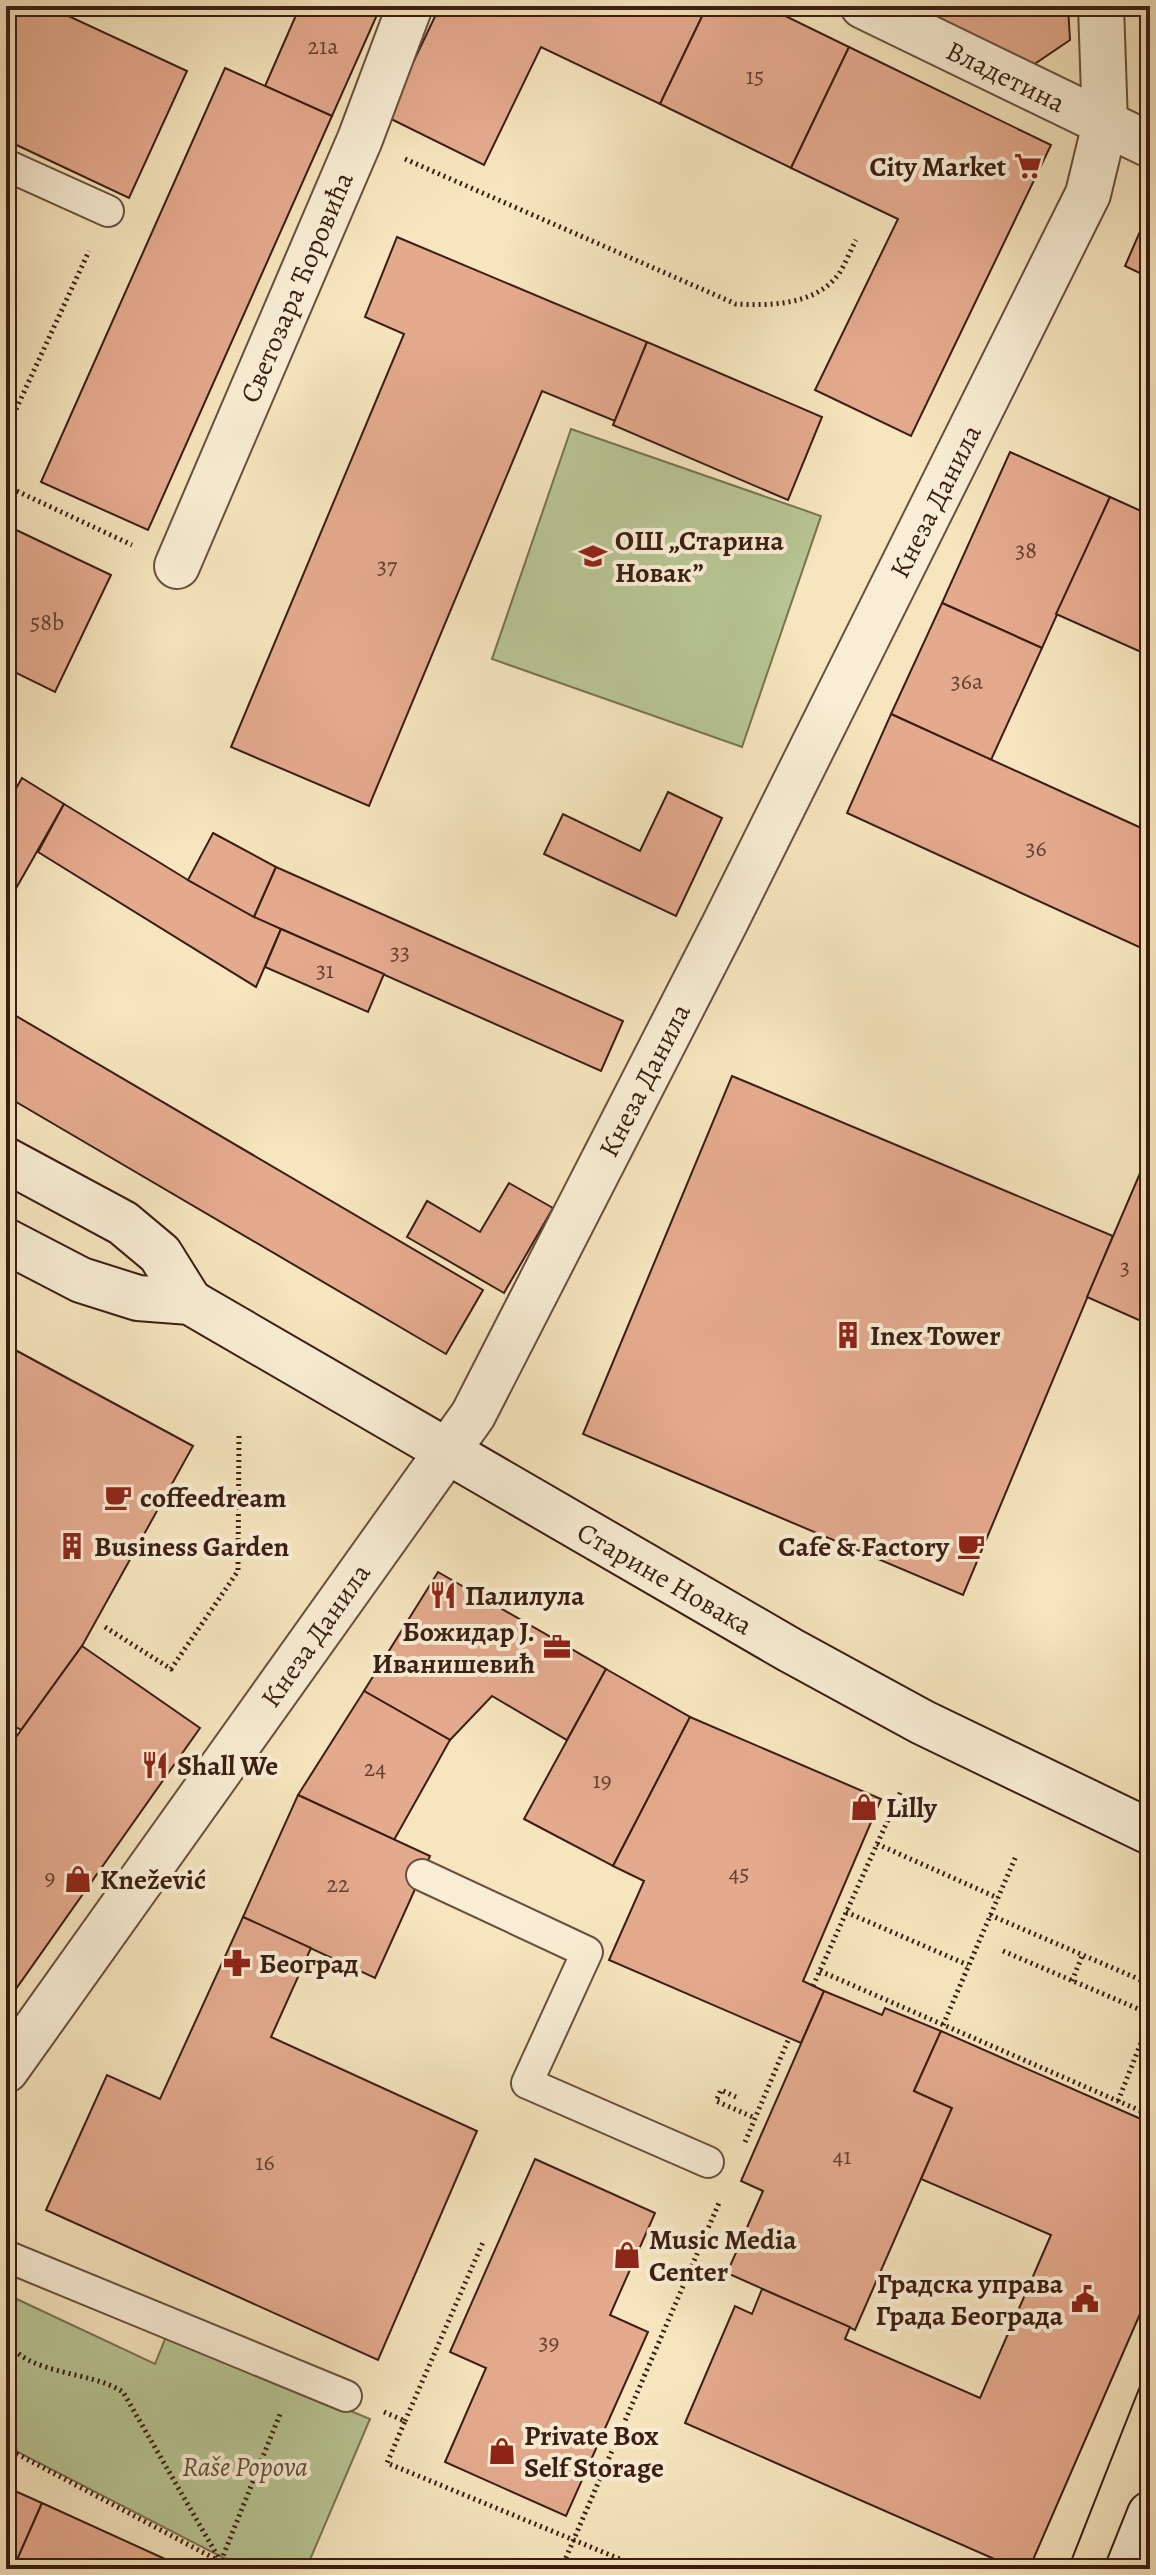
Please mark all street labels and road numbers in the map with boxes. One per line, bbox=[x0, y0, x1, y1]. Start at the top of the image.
street label: Владетина bbox=[940, 32, 1072, 122]
street label: Светозара Ћоровића bbox=[231, 166, 363, 409]
street label: Кнеза Данила bbox=[881, 418, 991, 585]
street label: Кнеза Данила bbox=[590, 997, 700, 1164]
street label: Старине Новака bbox=[570, 1513, 759, 1644]
street label: Кнеза Данила bbox=[252, 1556, 380, 1715]

